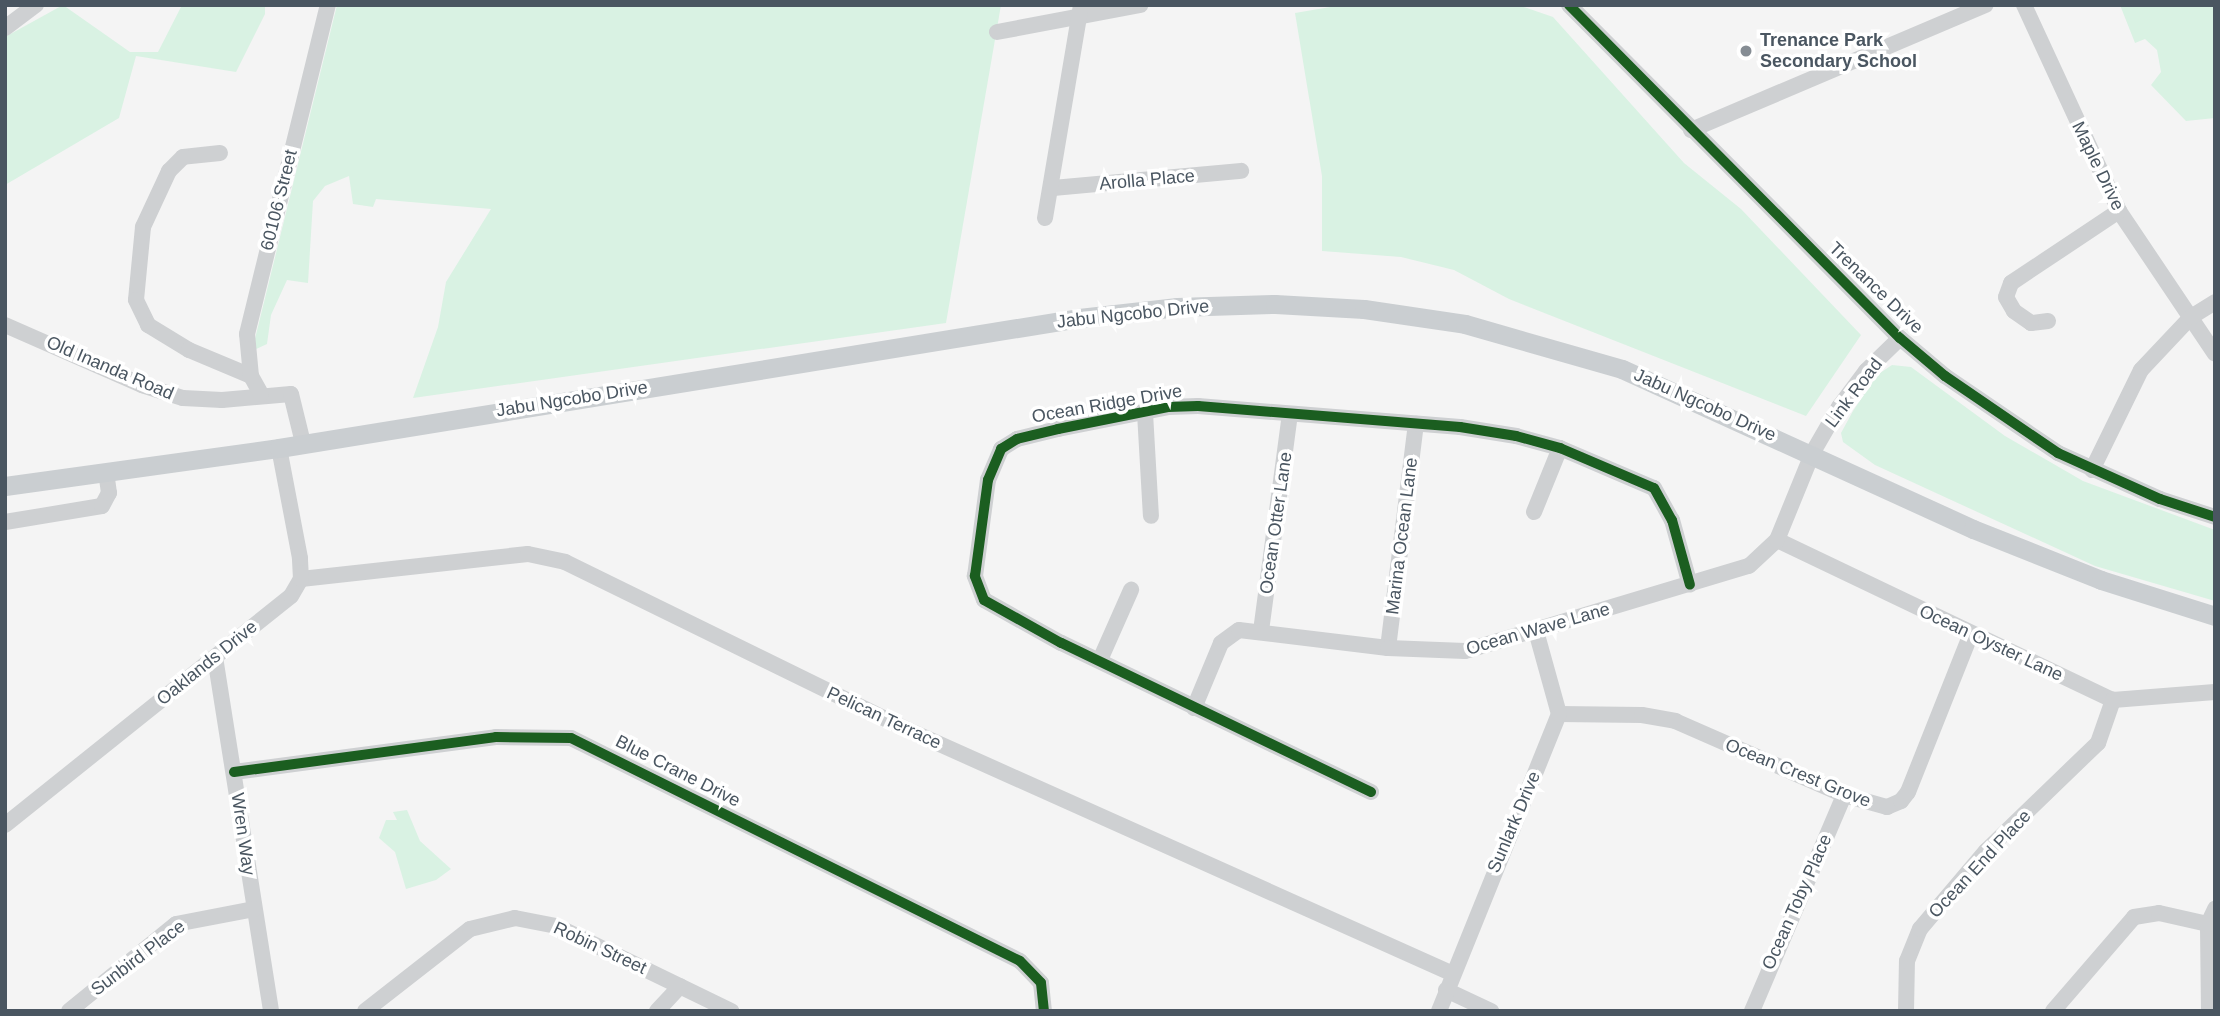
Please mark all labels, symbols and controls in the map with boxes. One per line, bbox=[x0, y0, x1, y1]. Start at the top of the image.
place label: Trenance Park Secondary School bbox=[1760, 30, 1917, 72]
marker: Trenance Park Secondary School bbox=[1738, 43, 1754, 59]
street label: Maple Drive bbox=[2067, 118, 2129, 214]
street label: 60106 Street bbox=[256, 147, 302, 253]
street label: Arolla Place bbox=[1098, 165, 1196, 195]
street label: Trenance Drive bbox=[1824, 238, 1928, 338]
street label: Jabu Ngcobo Drive bbox=[1056, 295, 1210, 333]
street label: Old Inanda Road bbox=[43, 331, 177, 405]
street label: Link Road bbox=[1821, 354, 1887, 432]
street label: Jabu Ngcobo Drive bbox=[1631, 364, 1779, 446]
street label: Jabu Ngcobo Drive bbox=[495, 376, 649, 422]
street label: Ocean Ridge Drive bbox=[1030, 380, 1184, 428]
street label: Ocean Otter Lane bbox=[1255, 451, 1297, 595]
street label: Marina Ocean Lane bbox=[1382, 456, 1422, 616]
street label: Ocean Wave Lane bbox=[1464, 598, 1612, 660]
street label: Ocean Oyster Lane bbox=[1916, 600, 2066, 686]
street label: Oaklands Drive bbox=[152, 616, 262, 710]
street label: Pelican Terrace bbox=[823, 682, 945, 754]
street label: Blue Crane Drive bbox=[612, 730, 744, 812]
street label: Ocean Crest Grove bbox=[1722, 734, 1874, 812]
street label: Sunlark Drive bbox=[1483, 768, 1545, 876]
street label: Wren Way bbox=[227, 791, 259, 877]
street label: Ocean End Place bbox=[1924, 805, 2036, 923]
street label: Ocean Toby Place bbox=[1757, 831, 1837, 973]
street label: Sunbird Place bbox=[87, 916, 189, 1000]
street label: Robin Street bbox=[550, 917, 650, 979]

